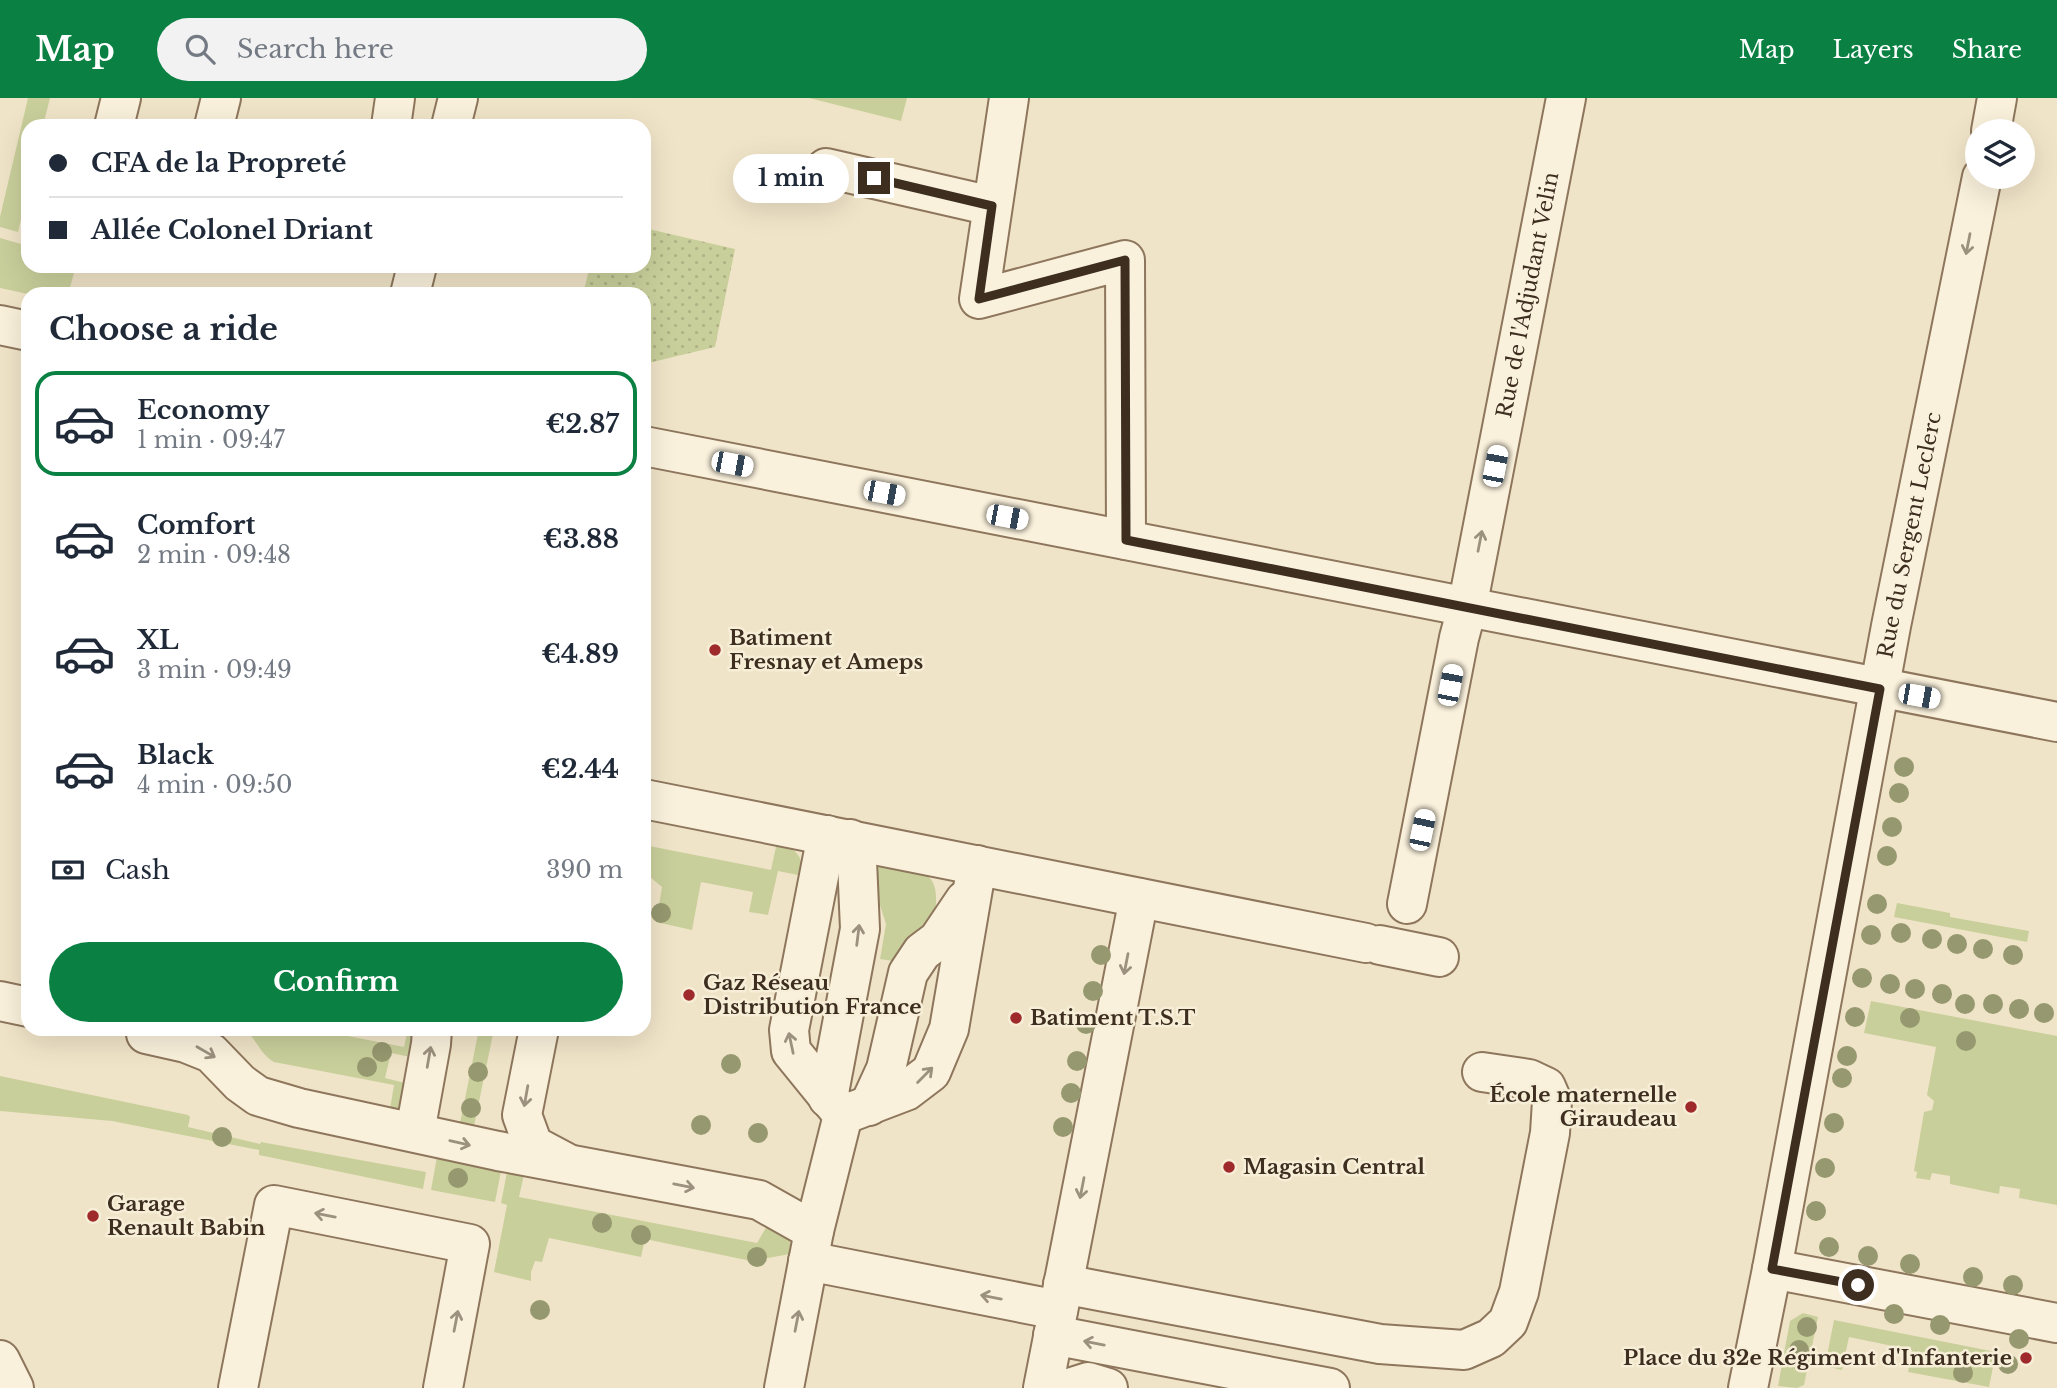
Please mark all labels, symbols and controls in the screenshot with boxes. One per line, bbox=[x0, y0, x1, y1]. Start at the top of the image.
search box bbox=[157, 18, 647, 81]
text: Map bbox=[35, 29, 115, 70]
icon: search bbox=[181, 30, 219, 68]
text: Search here bbox=[237, 33, 394, 65]
text: Map bbox=[1739, 35, 1795, 64]
text: Layers bbox=[1833, 35, 1914, 64]
text: Share bbox=[1952, 35, 2022, 64]
map controls bbox=[1965, 119, 2035, 189]
button: layers bbox=[1965, 119, 2035, 189]
text: CFA de la Propreté bbox=[91, 147, 347, 179]
callout: 1 min bbox=[734, 154, 850, 202]
route end bbox=[858, 162, 890, 194]
text: 1 min bbox=[758, 164, 824, 192]
street label: Rue de l'Adjudant Velin bbox=[1491, 170, 1564, 420]
text: Allée Colonel Driant bbox=[91, 214, 373, 246]
one-way arrow bbox=[1961, 232, 1975, 255]
text: Choose a ride bbox=[49, 309, 278, 349]
icon: car bbox=[53, 392, 116, 455]
text: Economy bbox=[137, 394, 270, 426]
text: €2.87 bbox=[546, 408, 619, 440]
street label: Rue du Sergent Leclerc bbox=[1872, 410, 1947, 660]
text: 1 min · 09:47 bbox=[137, 426, 285, 454]
car bbox=[1481, 443, 1510, 489]
car bbox=[710, 450, 755, 478]
car bbox=[862, 479, 907, 507]
car bbox=[985, 503, 1030, 531]
icon: car bbox=[53, 507, 116, 570]
text: Comfort bbox=[137, 509, 255, 541]
text: €3.88 bbox=[543, 523, 619, 555]
one-way arrow bbox=[1473, 530, 1487, 553]
text: 2 min · 09:48 bbox=[137, 541, 291, 569]
icon: car bbox=[53, 622, 116, 685]
text: XL bbox=[137, 624, 179, 656]
place label: Batiment Fresnay et Ameps bbox=[729, 625, 923, 675]
text: €4.89 bbox=[541, 638, 619, 670]
marker: Batiment Fresnay et Ameps bbox=[707, 642, 723, 658]
text: 3 min · 09:49 bbox=[137, 656, 292, 684]
car bbox=[1436, 662, 1465, 708]
car bbox=[1897, 682, 1942, 710]
icon: car bbox=[53, 737, 116, 800]
text: Black bbox=[137, 739, 214, 771]
text: €2.44 bbox=[541, 753, 619, 785]
text: 4 min · 09:50 bbox=[137, 771, 292, 799]
car bbox=[1408, 807, 1437, 853]
icon: cash bbox=[49, 851, 87, 889]
text: Cash bbox=[105, 854, 170, 886]
text: 390 m bbox=[546, 856, 623, 884]
one-way arrow bbox=[852, 924, 865, 947]
button: Confirm bbox=[49, 942, 623, 1022]
one-way arrow bbox=[1119, 953, 1132, 975]
place label: Gaz Réseau Distribution France bbox=[703, 970, 921, 1020]
marker: Gaz Réseau Distribution France bbox=[681, 987, 697, 1003]
place label: Batiment T.S.T bbox=[1030, 1005, 1196, 1031]
marker: Batiment T.S.T bbox=[1008, 1010, 1024, 1026]
one-way arrow bbox=[784, 1032, 798, 1055]
one-way arrow bbox=[196, 1045, 216, 1059]
one-way arrow bbox=[423, 1046, 436, 1069]
one-way arrow bbox=[916, 1066, 933, 1083]
place label: École maternelle Giraudeau bbox=[1489, 1082, 1677, 1132]
one-way arrow bbox=[519, 1084, 532, 1107]
marker: École maternelle Giraudeau bbox=[1683, 1099, 1699, 1115]
one-way arrow bbox=[449, 1137, 471, 1150]
place label: Magasin Central bbox=[1243, 1154, 1426, 1180]
marker: Magasin Central bbox=[1221, 1159, 1237, 1175]
one-way arrow bbox=[1075, 1176, 1089, 1199]
one-way arrow bbox=[672, 1180, 695, 1193]
place label: Garage Renault Babin bbox=[107, 1191, 265, 1241]
one-way arrow bbox=[314, 1207, 337, 1221]
marker: Garage Renault Babin bbox=[85, 1208, 101, 1224]
route start bbox=[1842, 1269, 1874, 1301]
one-way arrow bbox=[980, 1289, 1003, 1303]
one-way arrow bbox=[449, 1310, 463, 1333]
one-way arrow bbox=[790, 1310, 804, 1333]
one-way arrow bbox=[1083, 1336, 1106, 1349]
place label: Place du 32e Régiment d'Infanterie bbox=[1623, 1345, 2012, 1371]
marker: Place du 32e Régiment d'Infanterie bbox=[2018, 1350, 2034, 1366]

